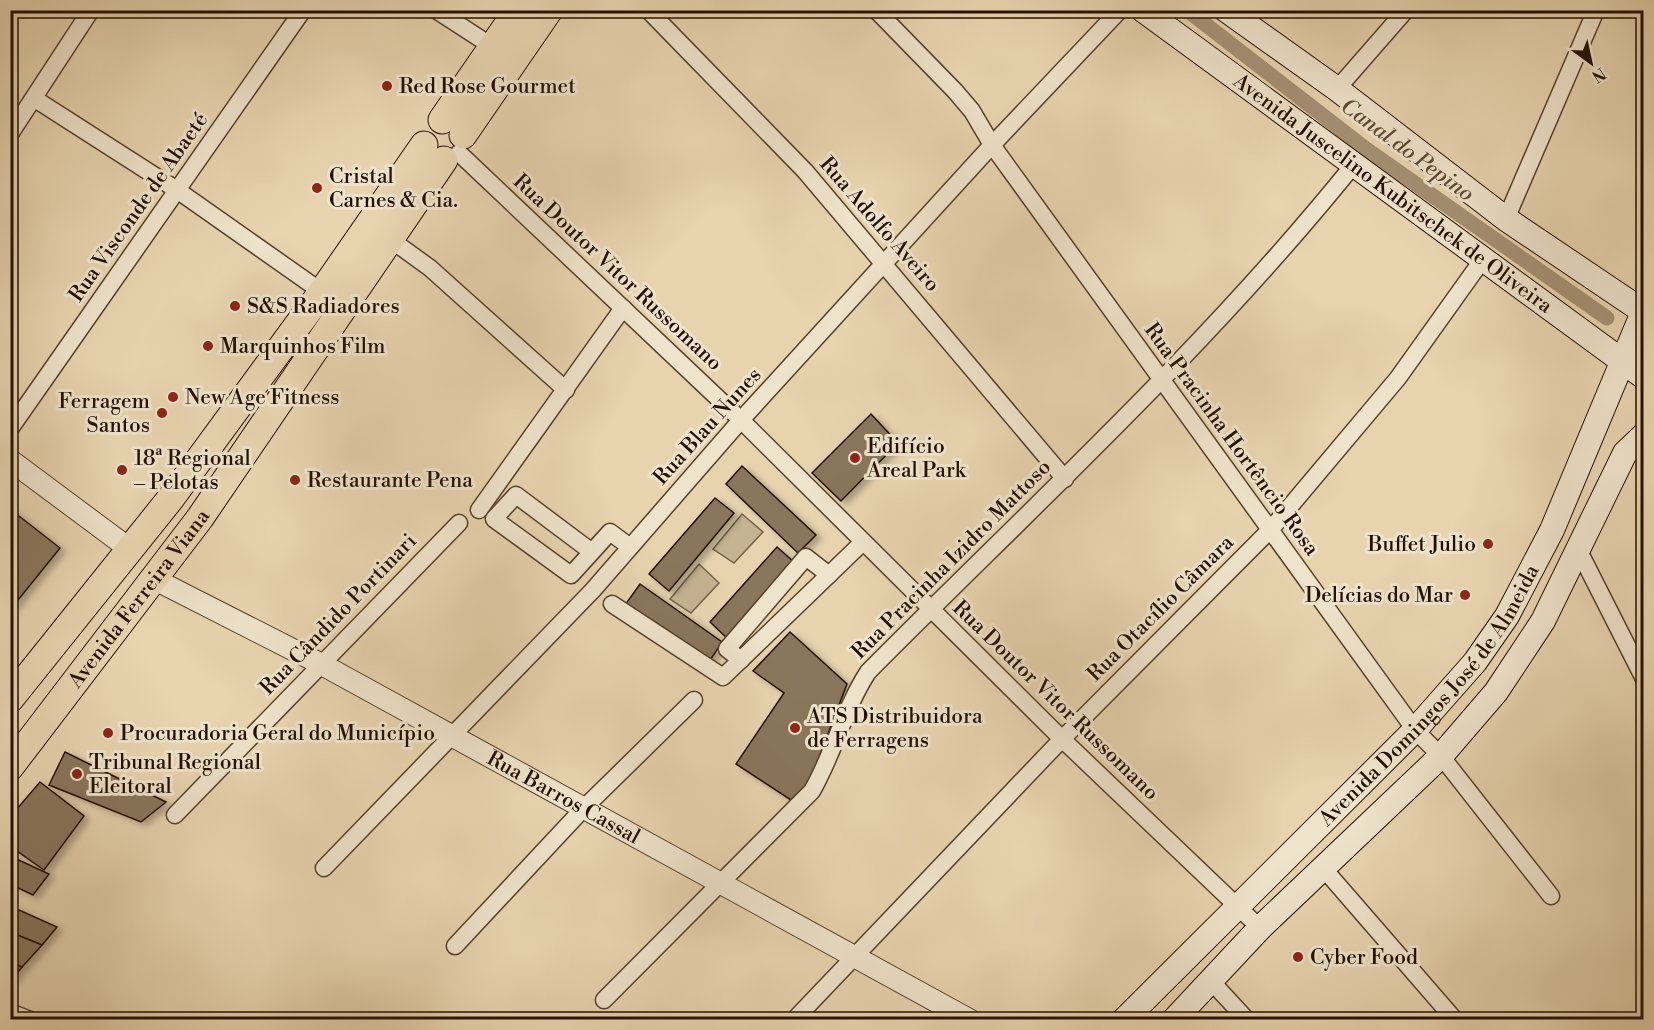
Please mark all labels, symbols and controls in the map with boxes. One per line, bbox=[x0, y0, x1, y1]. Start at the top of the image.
north arrow bbox=[1561, 33, 1621, 93]
text: N bbox=[1588, 63, 1609, 87]
street label: Avenida Juscelino Kubitschek de Oliveira bbox=[1227, 68, 1558, 320]
place label: Red Rose Gourmet bbox=[399, 74, 576, 100]
marker: Red Rose Gourmet bbox=[380, 79, 394, 93]
water label: Canal do Pepino bbox=[1335, 93, 1479, 208]
street label: Rua Visconde de Abaeté bbox=[64, 108, 214, 307]
street label: Rua Adolfo Aveiro bbox=[814, 152, 945, 298]
place label: Cristal Carnes & Cia. bbox=[329, 164, 458, 214]
street label: Rua Doutor Vitor Russomano bbox=[507, 169, 727, 377]
marker: Cristal Carnes & Cia. bbox=[310, 181, 324, 195]
place label: S&S Radiadores bbox=[247, 294, 400, 320]
marker: S&S Radiadores bbox=[228, 299, 242, 313]
street label: Rua Pracinha Hortêncio Rosa bbox=[1138, 318, 1325, 561]
place label: Marquinhos Film bbox=[220, 334, 385, 360]
marker: Marquinhos Film bbox=[201, 339, 215, 353]
street label: Rua Blau Nunes bbox=[648, 363, 767, 491]
place label: New Age Fitness bbox=[185, 385, 339, 411]
place label: Ferragem Santos bbox=[58, 389, 150, 439]
marker: New Age Fitness bbox=[166, 390, 180, 404]
marker: Ferragem Santos bbox=[155, 406, 169, 420]
place label: Edifício Areal Park bbox=[866, 434, 967, 484]
place label: 18ª Regional – Pelotas bbox=[134, 446, 251, 496]
marker: Edifício Areal Park bbox=[848, 451, 862, 465]
street label: Rua Pracinha Izidro Mattoso bbox=[847, 455, 1057, 665]
marker: 18ª Regional – Pelotas bbox=[115, 463, 129, 477]
place label: Restaurante Pena bbox=[307, 468, 473, 494]
marker: Restaurante Pena bbox=[288, 473, 302, 487]
street label: Avenida Ferreira Viana bbox=[62, 505, 216, 694]
street label: Rua Cândido Portinari bbox=[255, 529, 423, 701]
street label: Rua Otacílio Câmara bbox=[1082, 530, 1240, 687]
place label: Buffet Julio bbox=[1367, 532, 1476, 558]
marker: Buffet Julio bbox=[1481, 537, 1495, 551]
street label: Avenida Domingos José de Almeida bbox=[1313, 560, 1546, 833]
place label: Delícias do Mar bbox=[1305, 583, 1453, 609]
marker: Delícias do Mar bbox=[1458, 588, 1472, 602]
street label: Rua Doutor Vitor Russomano bbox=[947, 595, 1164, 806]
place label: ATS Distribuidora de Ferragens bbox=[806, 704, 983, 754]
place label: Procuradoria Geral do Município bbox=[120, 721, 435, 747]
marker: ATS Distribuidora de Ferragens bbox=[788, 721, 802, 735]
marker: Procuradoria Geral do Município bbox=[101, 726, 115, 740]
street label: Rua Barros Cassal bbox=[482, 746, 644, 851]
place label: Tribunal Regional Eleitoral bbox=[89, 750, 261, 800]
marker: Tribunal Regional Eleitoral bbox=[70, 767, 84, 781]
place label: Cyber Food bbox=[1310, 945, 1418, 971]
marker: Cyber Food bbox=[1291, 950, 1305, 964]

